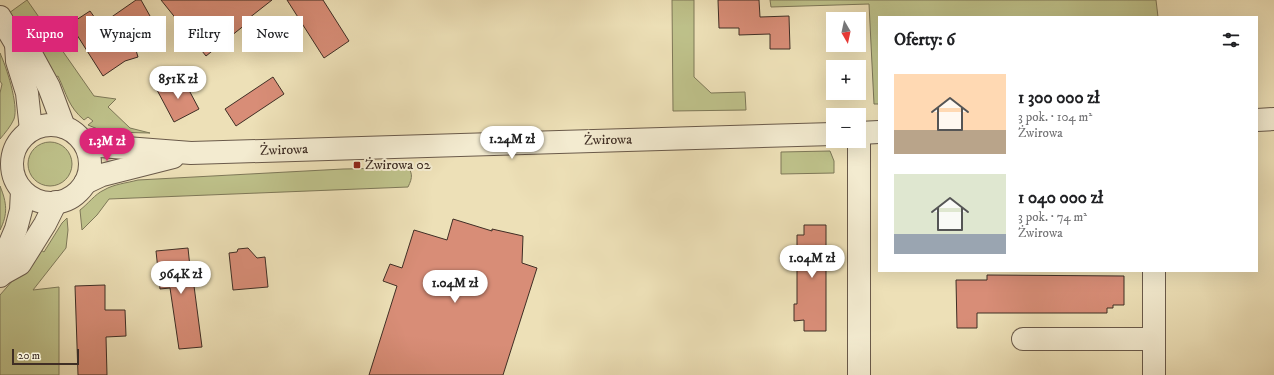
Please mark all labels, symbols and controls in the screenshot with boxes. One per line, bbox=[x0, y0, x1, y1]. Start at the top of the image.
north arrow bbox=[826, 12, 866, 52]
map controls bbox=[826, 12, 866, 148]
chip: Kupno bbox=[12, 16, 78, 52]
chip: Wynajem bbox=[86, 16, 166, 52]
chip: Filtry bbox=[174, 16, 234, 52]
chip: Nowe bbox=[242, 16, 303, 52]
text: Oferty: 6 bbox=[894, 29, 955, 51]
icon: filters bbox=[1220, 29, 1242, 51]
button: + bbox=[826, 60, 866, 100]
pin: 851K zł bbox=[141, 66, 215, 100]
text: 851K zł bbox=[158, 71, 198, 87]
text: 1 300 000 zł bbox=[1018, 87, 1100, 109]
icon: home bbox=[926, 90, 974, 138]
button: − bbox=[826, 108, 866, 148]
text: 3 pok. · 104 m² bbox=[1018, 109, 1092, 125]
text: Żwirowa bbox=[1018, 125, 1063, 141]
pin: 1.24M zł bbox=[471, 126, 553, 160]
pin: 1.3M zł bbox=[70, 128, 144, 162]
text: 1.24M zł bbox=[489, 131, 535, 147]
street label: Żwirowa bbox=[584, 131, 632, 149]
text: 1.3M zł bbox=[89, 133, 125, 149]
street label: Żwirowa bbox=[260, 140, 308, 160]
place label: Żwirowa 02 bbox=[365, 156, 431, 174]
marker: Żwirowa 02 bbox=[352, 160, 362, 170]
text: 1 040 000 zł bbox=[1018, 187, 1103, 209]
icon: home bbox=[926, 190, 974, 238]
text: 3 pok. · 74 m² bbox=[1018, 209, 1087, 225]
text: Żwirowa bbox=[1018, 225, 1063, 241]
pin: 1.04M zł bbox=[771, 245, 853, 279]
text: 1.04M zł bbox=[789, 250, 835, 266]
pin: 964K zł bbox=[144, 261, 218, 295]
text: 964K zł bbox=[160, 266, 202, 282]
pin: 1.04M zł bbox=[414, 270, 496, 304]
text: 1.04M zł bbox=[432, 275, 478, 291]
scale bar bbox=[12, 347, 79, 366]
text: 20 m bbox=[18, 349, 40, 363]

